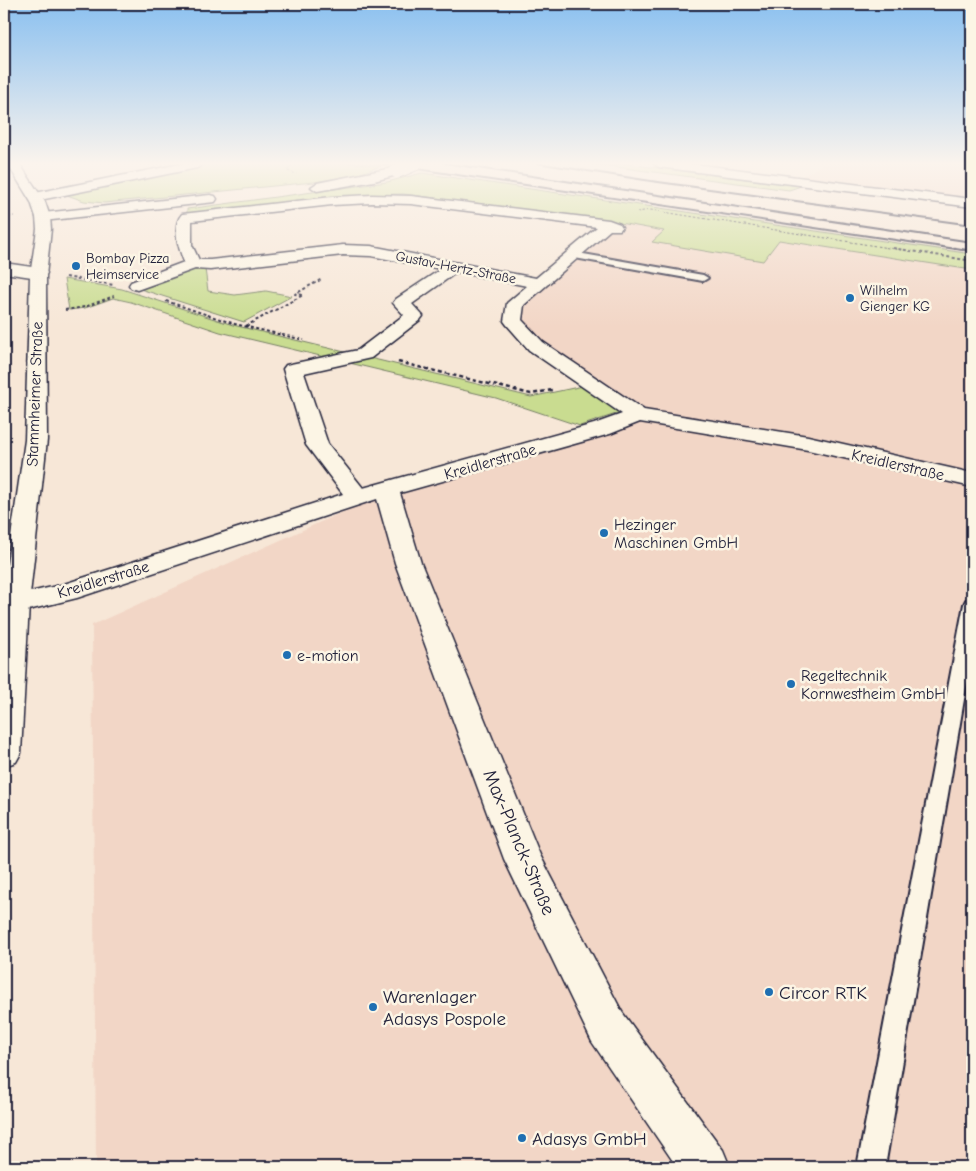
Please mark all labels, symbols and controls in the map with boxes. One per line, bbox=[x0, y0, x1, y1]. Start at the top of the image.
street label: Gustav-Hertz-Straße bbox=[394, 247, 518, 288]
place label: Bombay Pizza Heimservice bbox=[86, 250, 169, 283]
marker: Bombay Pizza Heimservice bbox=[70, 260, 82, 272]
place label: Wilhelm Gienger KG bbox=[860, 282, 930, 315]
marker: Wilhelm Gienger KG bbox=[844, 292, 856, 304]
street label: Stammheimer Straße bbox=[23, 321, 47, 467]
street label: Kreidlerstraße bbox=[442, 440, 538, 484]
street label: Kreidlerstraße bbox=[849, 446, 946, 484]
place label: Hezinger Maschinen GmbH bbox=[614, 516, 738, 552]
marker: Hezinger Maschinen GmbH bbox=[598, 527, 610, 539]
street label: Kreidlerstraße bbox=[55, 557, 151, 602]
place label: e-motion bbox=[297, 647, 359, 665]
marker: e-motion bbox=[281, 649, 293, 661]
place label: Regeltechnik Kornwestheim GmbH bbox=[801, 667, 946, 703]
marker: Regeltechnik Kornwestheim GmbH bbox=[785, 678, 797, 690]
street label: Max-Planck-Straße bbox=[478, 766, 560, 918]
place label: Circor RTK bbox=[779, 982, 867, 1004]
place label: Warenlager Adasys Pospole bbox=[383, 986, 506, 1030]
marker: Circor RTK bbox=[763, 986, 775, 998]
marker: Warenlager Adasys Pospole bbox=[367, 1001, 379, 1013]
place label: Adasys GmbH bbox=[532, 1128, 647, 1150]
marker: Adasys GmbH bbox=[516, 1132, 528, 1144]

